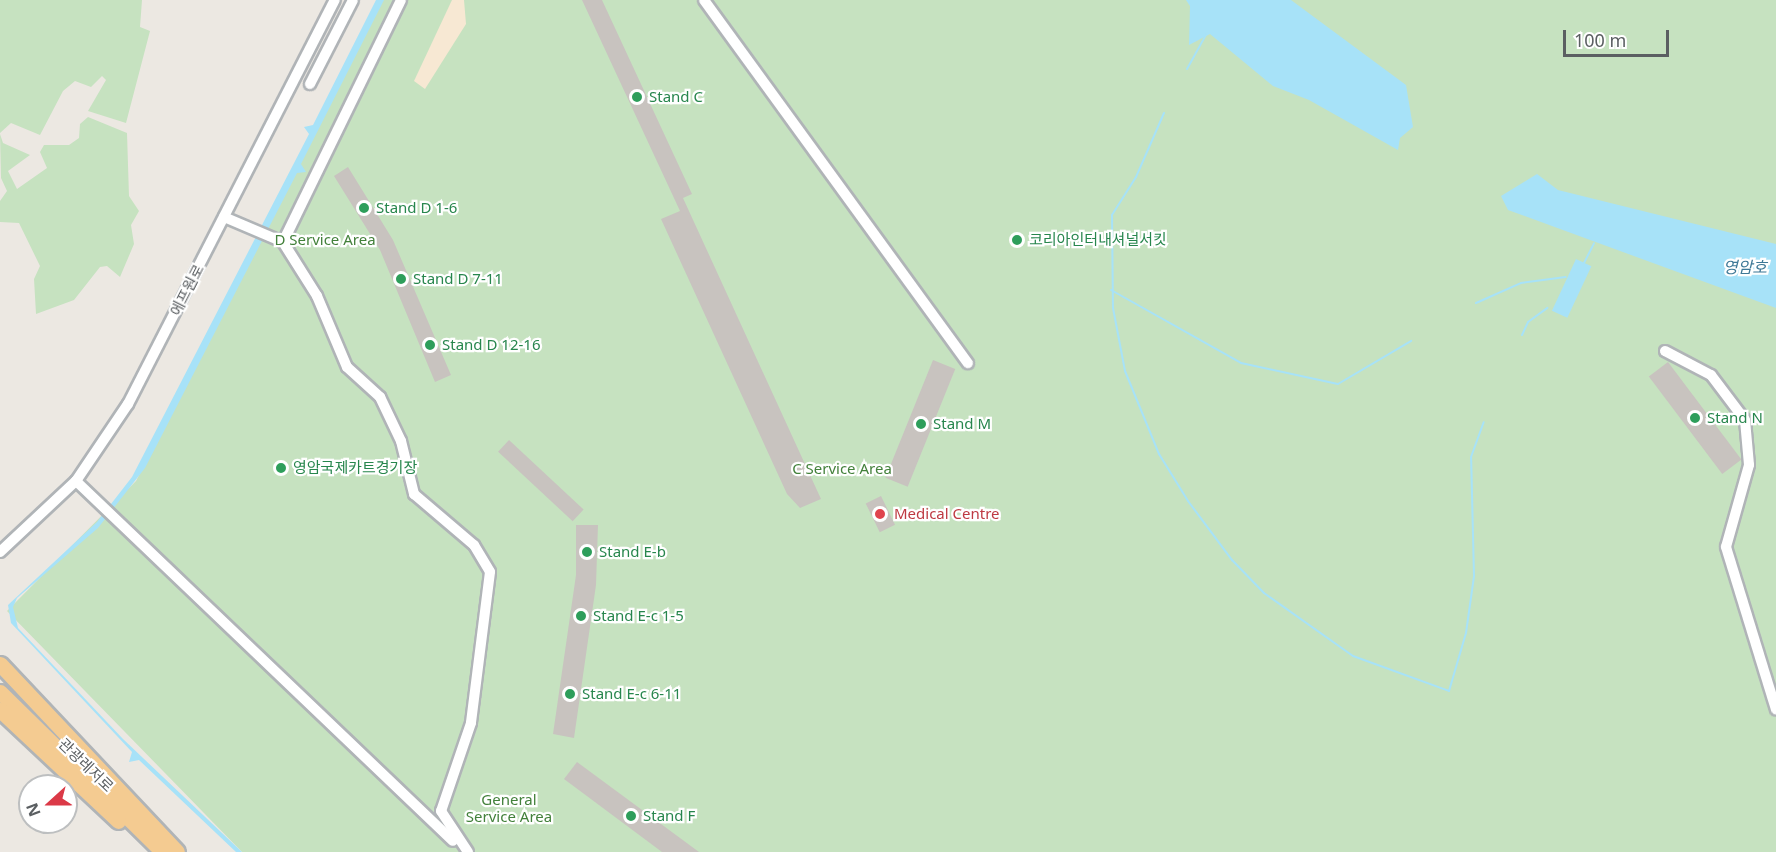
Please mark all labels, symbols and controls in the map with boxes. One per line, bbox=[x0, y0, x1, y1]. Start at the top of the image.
scale bar bbox=[1566, 18, 1672, 56]
text: 100 m bbox=[1574, 28, 1626, 52]
place label: Stand C bbox=[649, 88, 703, 106]
marker: Stand C bbox=[630, 90, 644, 104]
place label: Stand D 1-6 bbox=[376, 199, 457, 217]
marker: Stand D 1-6 bbox=[357, 201, 371, 215]
park label: D Service Area bbox=[274, 231, 376, 249]
place label: 코리아인터내셔널서킷 bbox=[1029, 231, 1167, 249]
marker: 코리아인터내셔널서킷 bbox=[1010, 233, 1024, 247]
water label: 영암호 bbox=[1723, 257, 1767, 277]
street label: 에프원로 bbox=[166, 261, 208, 319]
place label: Stand D 7-11 bbox=[413, 270, 503, 288]
marker: Stand D 7-11 bbox=[394, 272, 408, 286]
place label: Stand D 12-16 bbox=[442, 336, 540, 354]
marker: Stand D 12-16 bbox=[423, 338, 437, 352]
place label: Stand N bbox=[1707, 409, 1763, 427]
marker: Stand N bbox=[1688, 411, 1702, 425]
place label: Stand M bbox=[933, 415, 991, 433]
marker: Stand M bbox=[914, 417, 928, 431]
place label: 영암국제카트경기장 bbox=[293, 459, 417, 477]
park label: C Service Area bbox=[792, 460, 892, 478]
marker: 영암국제카트경기장 bbox=[274, 461, 288, 475]
marker: Medical Centre bbox=[871, 505, 889, 523]
place label: Medical Centre bbox=[894, 505, 1000, 523]
place label: Stand E-b bbox=[599, 543, 666, 561]
marker: Stand E-b bbox=[580, 545, 594, 559]
place label: Stand E-c 1-5 bbox=[593, 607, 684, 625]
marker: Stand E-c 1-5 bbox=[574, 609, 588, 623]
place label: Stand E-c 6-11 bbox=[582, 685, 681, 703]
marker: Stand E-c 6-11 bbox=[563, 687, 577, 701]
street label: 관광레저로 bbox=[55, 735, 117, 795]
north arrow bbox=[18, 774, 78, 834]
park label: General Service Area bbox=[466, 790, 552, 825]
text: N bbox=[20, 800, 46, 820]
place label: Stand F bbox=[643, 807, 695, 825]
marker: Stand F bbox=[624, 809, 638, 823]

